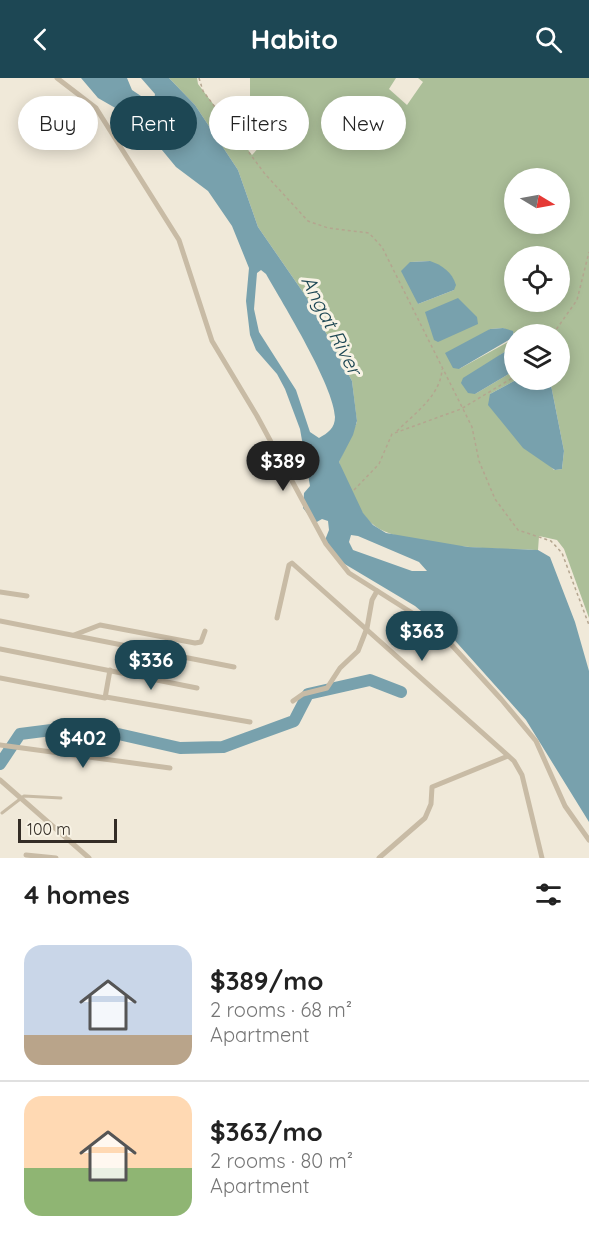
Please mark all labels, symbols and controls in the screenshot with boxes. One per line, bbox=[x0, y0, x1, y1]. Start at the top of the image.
text: Habito bbox=[251, 22, 338, 56]
icon: back bbox=[24, 23, 57, 56]
icon: search bbox=[532, 23, 565, 56]
chip: Buy bbox=[18, 96, 98, 150]
chip: Rent bbox=[110, 96, 197, 150]
chip: Filters bbox=[209, 96, 309, 150]
chip: New bbox=[321, 96, 406, 150]
north arrow bbox=[504, 168, 570, 234]
map controls bbox=[504, 168, 570, 390]
button: locate bbox=[504, 246, 570, 312]
water label: Angat River bbox=[296, 271, 369, 381]
button: layers bbox=[504, 324, 570, 390]
pin: $389 bbox=[247, 441, 319, 492]
text: $389 bbox=[261, 448, 306, 473]
pin: $363 bbox=[386, 611, 458, 662]
text: $363 bbox=[400, 618, 444, 643]
pin: $336 bbox=[115, 640, 187, 691]
text: $336 bbox=[129, 647, 173, 672]
pin: $402 bbox=[47, 718, 119, 769]
text: $402 bbox=[59, 725, 107, 750]
scale bar bbox=[18, 816, 117, 844]
text: 100 m bbox=[27, 819, 71, 839]
text: 4 homes bbox=[24, 878, 130, 911]
icon: filters bbox=[532, 878, 565, 911]
text: $389/mo bbox=[210, 964, 323, 997]
icon: home bbox=[72, 969, 144, 1041]
text: 2 rooms · 68 m² bbox=[210, 997, 352, 1022]
text: Apartment bbox=[210, 1022, 310, 1047]
text: $363/mo bbox=[210, 1115, 323, 1148]
icon: home bbox=[72, 1120, 144, 1192]
text: 2 rooms · 80 m² bbox=[210, 1148, 353, 1173]
text: Apartment bbox=[210, 1173, 310, 1198]

